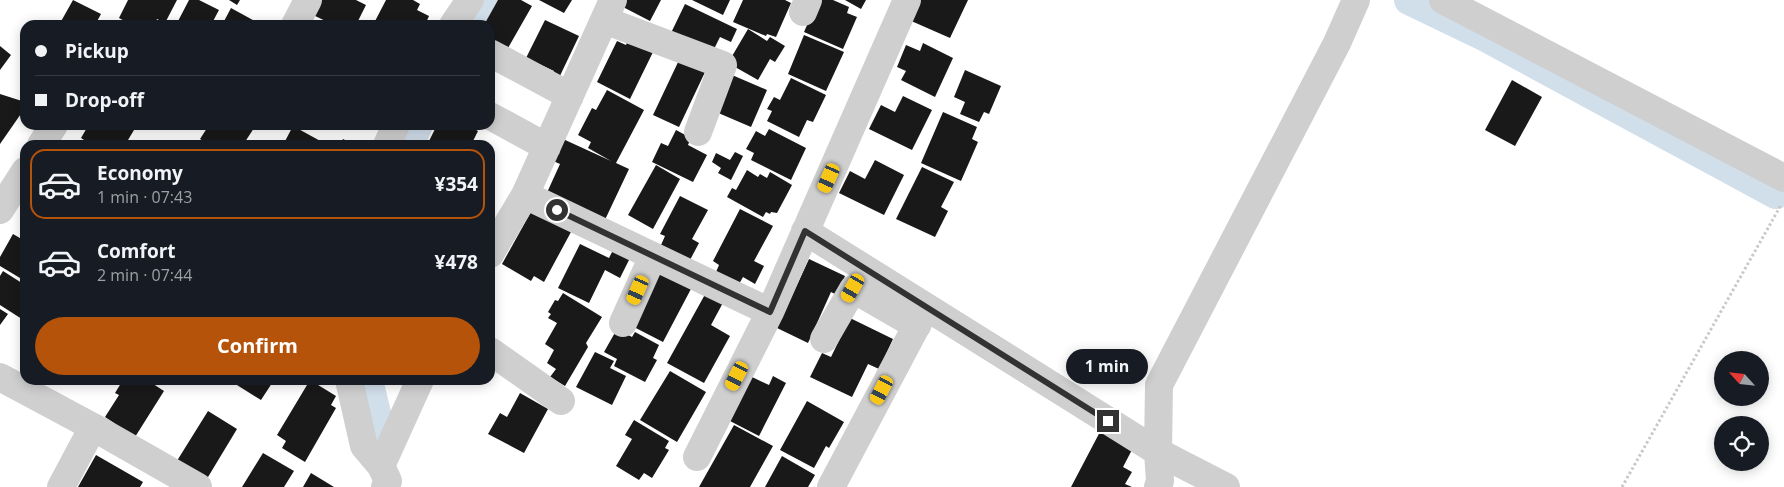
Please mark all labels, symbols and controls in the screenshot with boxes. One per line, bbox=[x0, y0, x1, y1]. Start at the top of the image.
text: Pickup bbox=[65, 38, 129, 64]
text: Drop-off bbox=[65, 87, 144, 113]
text: Economy bbox=[97, 160, 183, 186]
car bbox=[816, 161, 841, 195]
icon: car bbox=[37, 162, 82, 207]
text: ¥354 bbox=[435, 171, 478, 197]
text: 1 min · 07:43 bbox=[97, 186, 192, 208]
route start bbox=[546, 199, 568, 221]
text: Comfort bbox=[97, 238, 176, 264]
icon: car bbox=[37, 240, 82, 285]
text: ¥478 bbox=[435, 249, 478, 275]
text: 2 min · 07:44 bbox=[97, 264, 192, 286]
car bbox=[839, 271, 866, 305]
car bbox=[625, 273, 650, 307]
button: Confirm bbox=[35, 317, 480, 375]
callout: 1 min bbox=[1067, 348, 1149, 384]
north arrow bbox=[1714, 351, 1769, 406]
map controls bbox=[1714, 351, 1769, 471]
text: 1 min bbox=[1085, 355, 1129, 377]
car bbox=[723, 359, 750, 393]
car bbox=[868, 373, 895, 407]
route end bbox=[1097, 410, 1119, 432]
button: locate bbox=[1714, 416, 1769, 471]

